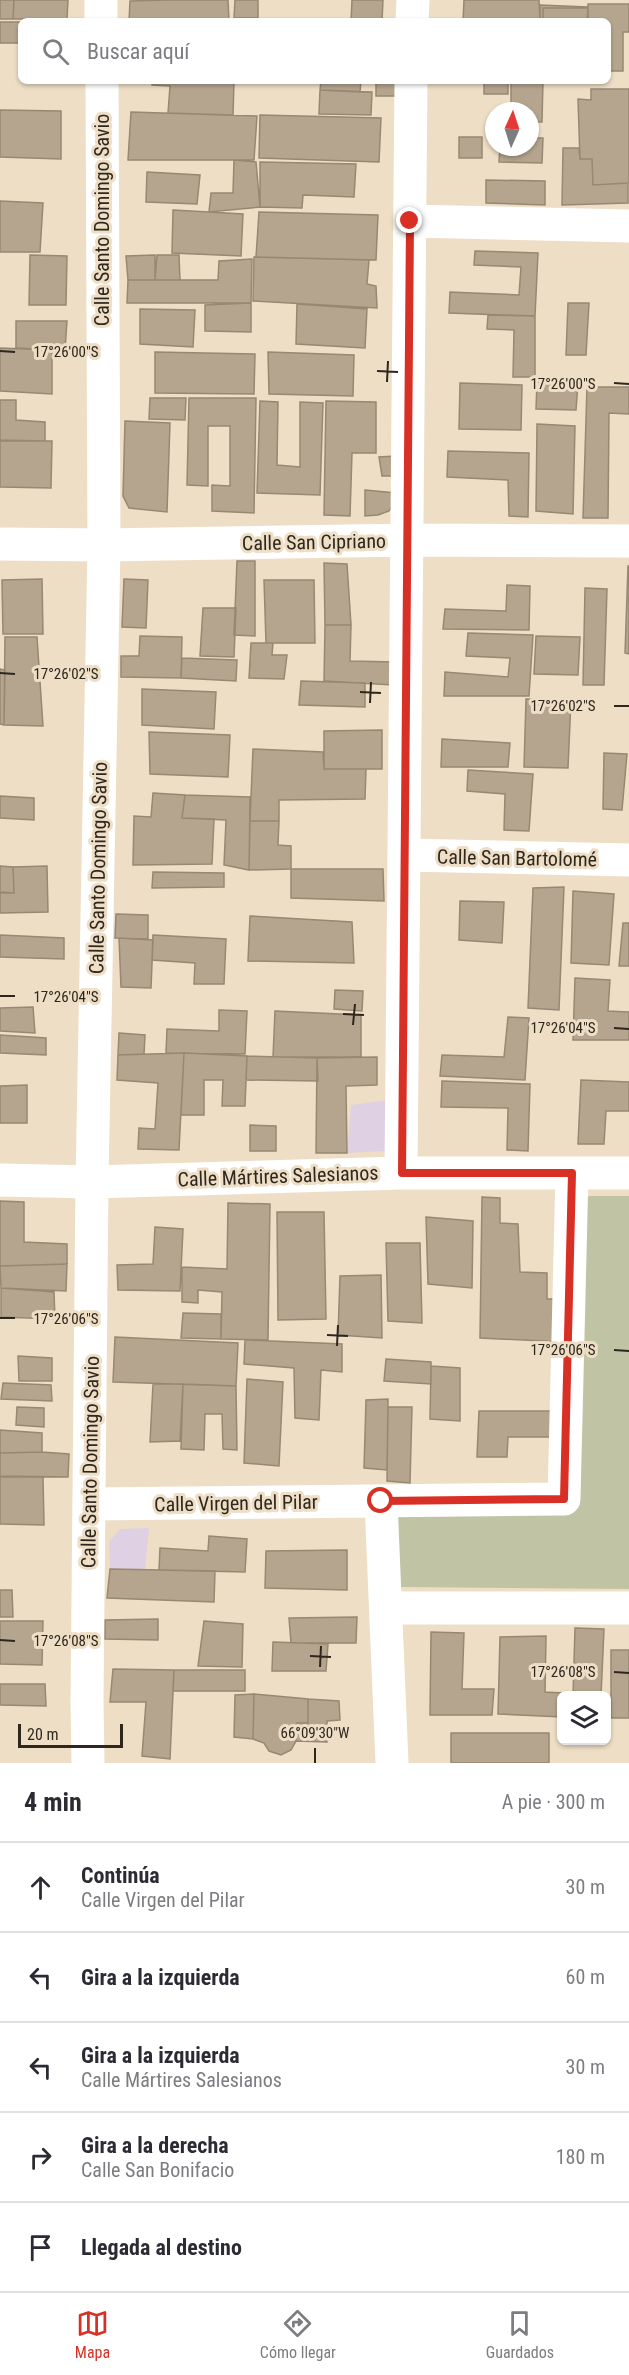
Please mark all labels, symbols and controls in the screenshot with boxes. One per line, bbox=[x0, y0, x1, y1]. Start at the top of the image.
search box bbox=[18, 18, 611, 84]
icon: search bbox=[39, 35, 72, 68]
text: Buscar aquí bbox=[87, 39, 190, 64]
north arrow bbox=[485, 102, 539, 156]
street label: Calle Santo Domingo Savio bbox=[90, 114, 114, 326]
route end bbox=[396, 207, 422, 233]
text: 17°26'00"S bbox=[33, 343, 99, 361]
text: 17°26'00"S bbox=[530, 375, 596, 393]
street label: Calle San Cipriano bbox=[242, 529, 386, 555]
text: 17°26'02"S bbox=[33, 665, 99, 683]
text: 17°26'02"S bbox=[530, 697, 596, 715]
street label: Calle Santo Domingo Savio bbox=[84, 762, 112, 974]
street label: Calle San Bartolomé bbox=[437, 845, 597, 871]
text: 17°26'04"S bbox=[33, 988, 99, 1006]
text: 17°26'04"S bbox=[530, 1019, 596, 1037]
street label: Calle Mártires Salesianos bbox=[177, 1161, 379, 1191]
text: 17°26'06"S bbox=[33, 1310, 99, 1328]
text: 17°26'06"S bbox=[530, 1341, 596, 1359]
street label: Calle Santo Domingo Savio bbox=[76, 1356, 104, 1568]
route start bbox=[367, 1487, 393, 1513]
street label: Calle Virgen del Pilar bbox=[154, 1490, 318, 1516]
text: 17°26'08"S bbox=[33, 1632, 99, 1650]
text: 17°26'08"S bbox=[530, 1663, 596, 1681]
map controls bbox=[557, 1691, 611, 1745]
button: layers bbox=[557, 1691, 611, 1745]
scale bar bbox=[18, 1721, 123, 1748]
text: 66°09'30"W bbox=[281, 1724, 350, 1742]
text: 20 m bbox=[27, 1725, 59, 1744]
text: 4 min bbox=[24, 1787, 82, 1817]
text: A pie · 300 m bbox=[502, 1790, 605, 1814]
text: Continúa bbox=[81, 1863, 160, 1888]
icon: ahead bbox=[24, 1871, 57, 1904]
text: 30 m bbox=[566, 1875, 605, 1899]
text: Calle Virgen del Pilar bbox=[81, 1888, 245, 1912]
icon: left bbox=[24, 1961, 57, 1994]
text: Gira a la izquierda bbox=[81, 1965, 240, 1990]
text: 60 m bbox=[566, 1965, 605, 1989]
text: Gira a la izquierda bbox=[81, 2043, 240, 2068]
icon: left bbox=[24, 2051, 57, 2084]
text: 30 m bbox=[566, 2055, 605, 2079]
text: Calle Mártires Salesianos bbox=[81, 2068, 282, 2092]
text: Gira a la derecha bbox=[81, 2133, 229, 2158]
icon: right bbox=[24, 2141, 57, 2174]
text: 180 m bbox=[556, 2145, 605, 2169]
text: Calle San Bonifacio bbox=[81, 2158, 234, 2182]
icon: arrive bbox=[24, 2231, 57, 2264]
text: Llegada al destino bbox=[81, 2235, 242, 2260]
tab: Mapa bbox=[75, 2307, 110, 2362]
tab: Cómo llegar bbox=[260, 2307, 336, 2362]
tab: Guardados bbox=[486, 2307, 554, 2362]

